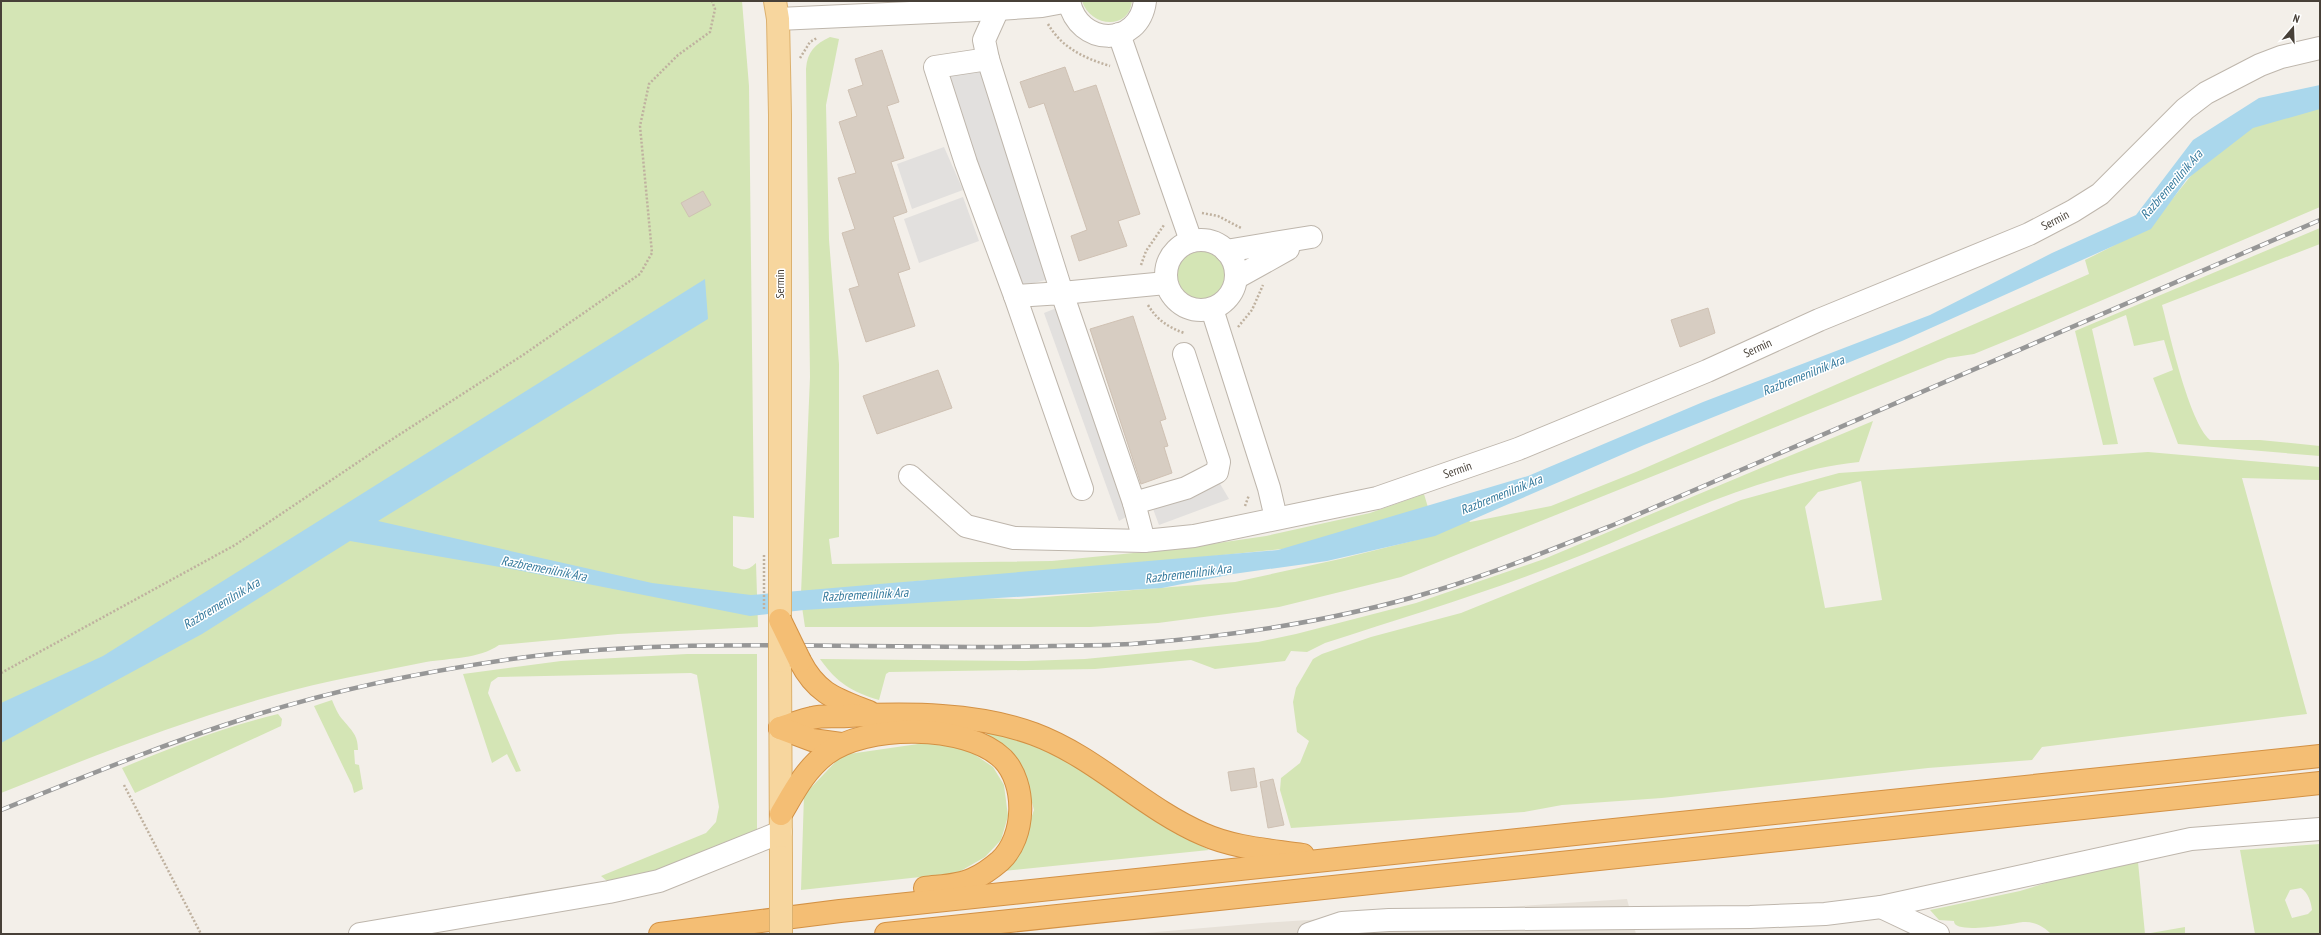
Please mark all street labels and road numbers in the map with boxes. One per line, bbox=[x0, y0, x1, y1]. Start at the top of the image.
street label: Sermin bbox=[2039, 206, 2071, 233]
street label: Sermin bbox=[772, 269, 787, 299]
street label: Sermin bbox=[1741, 335, 1774, 360]
street label: Sermin bbox=[1441, 458, 1474, 481]

